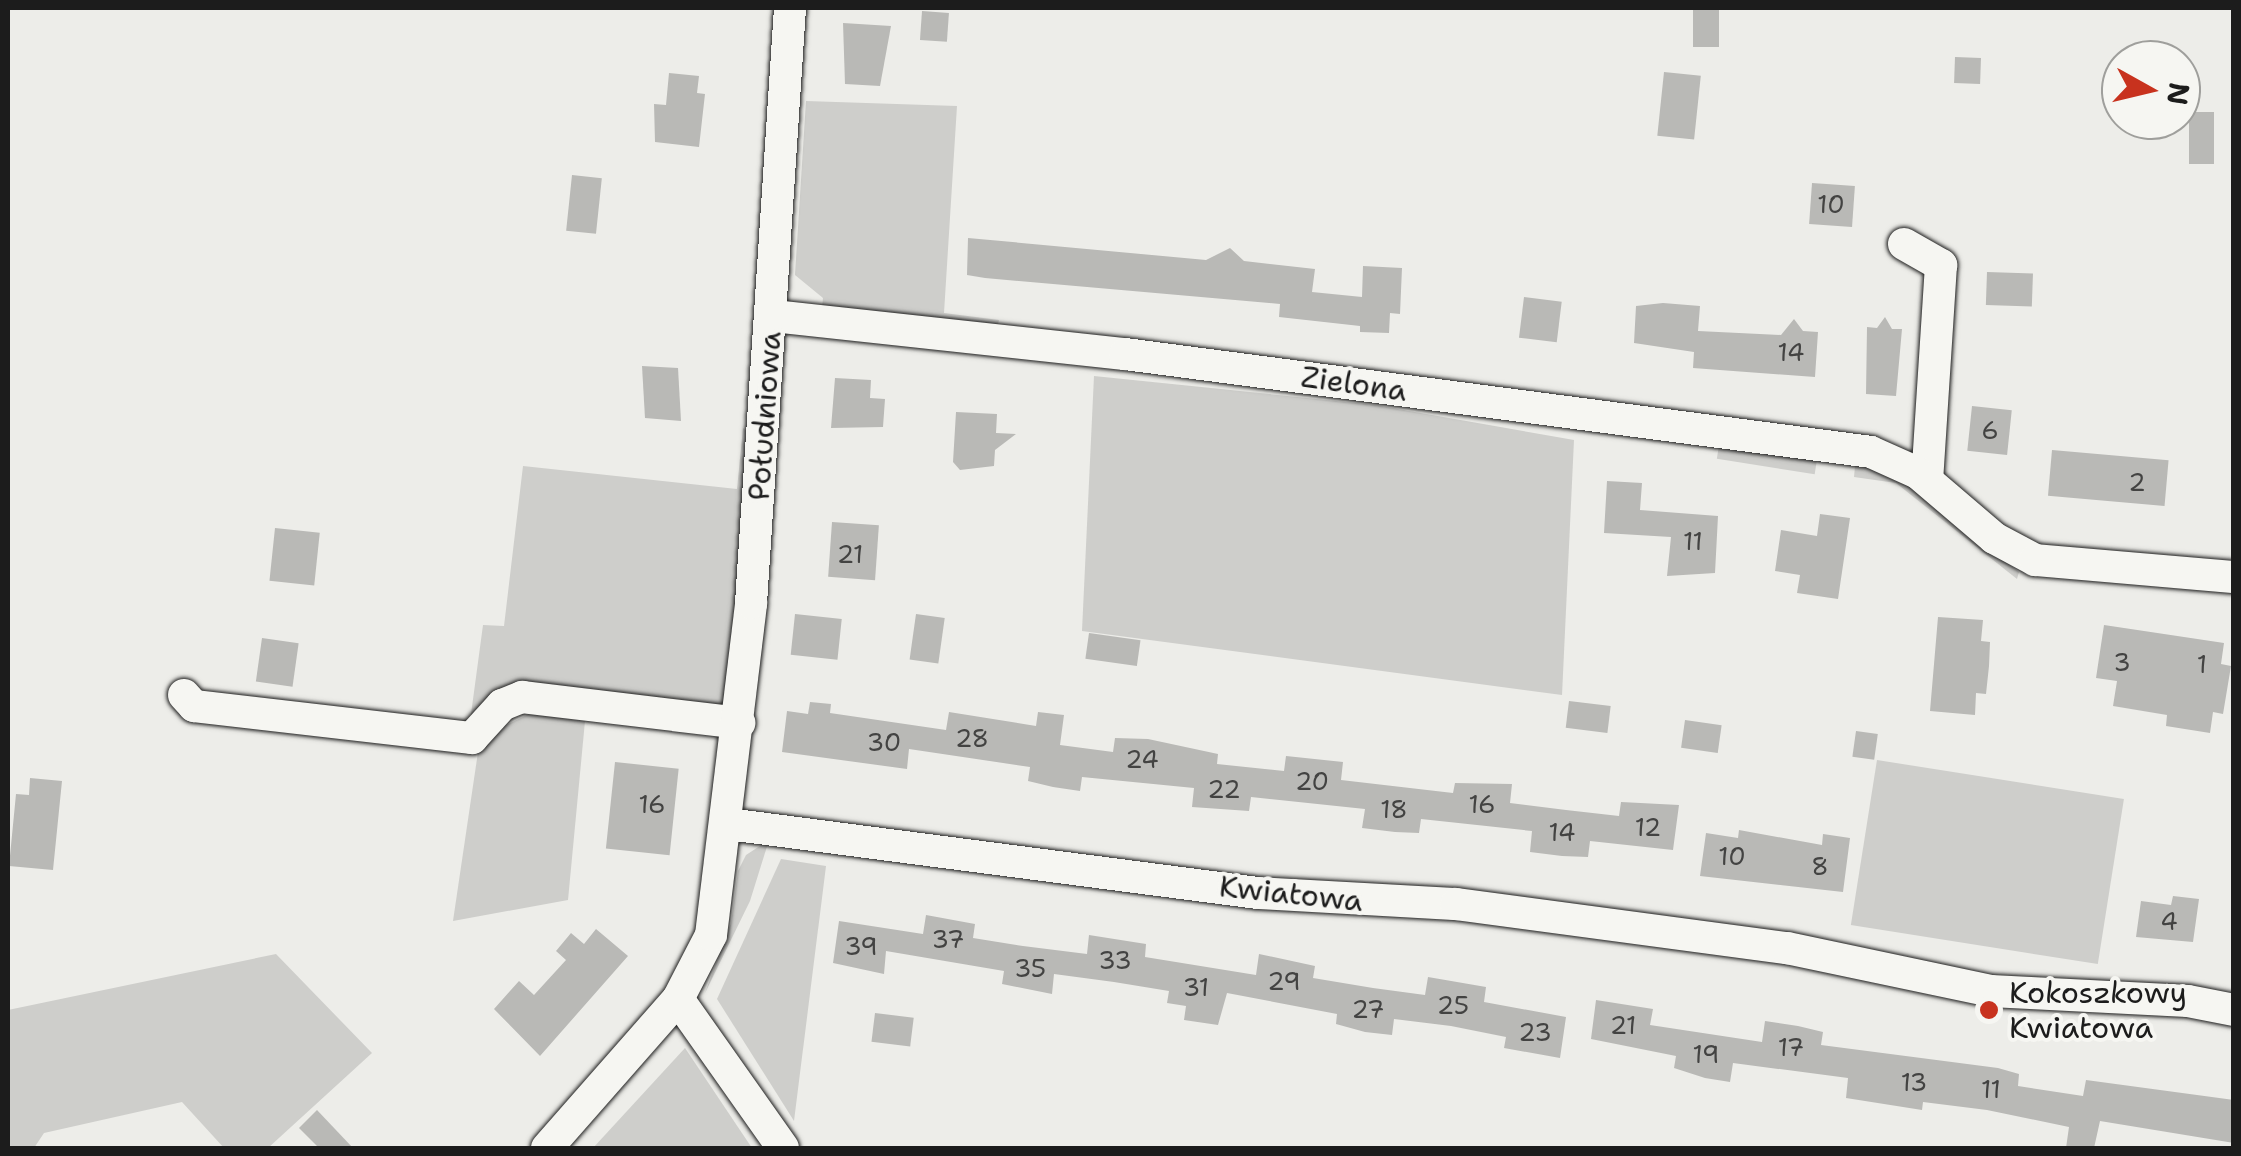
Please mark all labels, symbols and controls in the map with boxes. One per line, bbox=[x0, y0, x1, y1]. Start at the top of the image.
north arrow bbox=[2101, 40, 2201, 140]
text: N bbox=[2158, 80, 2199, 108]
house number: 10 bbox=[1817, 189, 1845, 219]
street label: Południowa bbox=[741, 330, 789, 502]
house number: 14 bbox=[1778, 337, 1804, 367]
street label: Zielona bbox=[1299, 359, 1409, 409]
house number: 6 bbox=[1981, 415, 1999, 445]
house number: 2 bbox=[2128, 467, 2146, 497]
house number: 11 bbox=[1683, 526, 1703, 556]
house number: 21 bbox=[837, 539, 863, 569]
house number: 3 bbox=[2113, 647, 2131, 677]
house number: 1 bbox=[2197, 649, 2207, 679]
house number: 28 bbox=[955, 723, 989, 753]
house number: 30 bbox=[867, 727, 901, 757]
house number: 24 bbox=[1125, 744, 1159, 774]
house number: 20 bbox=[1295, 766, 1329, 796]
house number: 22 bbox=[1207, 774, 1241, 804]
house number: 16 bbox=[638, 789, 666, 819]
house number: 16 bbox=[1468, 789, 1496, 819]
house number: 18 bbox=[1380, 794, 1408, 824]
house number: 12 bbox=[1635, 812, 1661, 842]
house number: 14 bbox=[1549, 817, 1575, 847]
house number: 10 bbox=[1718, 841, 1746, 871]
house number: 8 bbox=[1811, 851, 1829, 881]
street label: Kwiatowa bbox=[1217, 869, 1365, 919]
house number: 4 bbox=[2160, 906, 2178, 936]
house number: 37 bbox=[932, 924, 964, 954]
house number: 39 bbox=[844, 931, 878, 961]
house number: 33 bbox=[1098, 945, 1132, 975]
house number: 35 bbox=[1014, 953, 1046, 983]
house number: 29 bbox=[1267, 966, 1301, 996]
house number: 31 bbox=[1183, 972, 1209, 1002]
place label: Kokoszkowy Kwiatowa bbox=[2009, 975, 2187, 1046]
house number: 25 bbox=[1437, 990, 1469, 1020]
house number: 27 bbox=[1351, 994, 1385, 1024]
marker: Kokoszkowy Kwiatowa bbox=[1978, 999, 2000, 1021]
house number: 21 bbox=[1610, 1010, 1636, 1040]
house number: 23 bbox=[1518, 1017, 1552, 1047]
house number: 17 bbox=[1778, 1032, 1804, 1062]
house number: 19 bbox=[1693, 1039, 1719, 1069]
house number: 13 bbox=[1901, 1067, 1927, 1097]
house number: 11 bbox=[1981, 1074, 2001, 1104]

